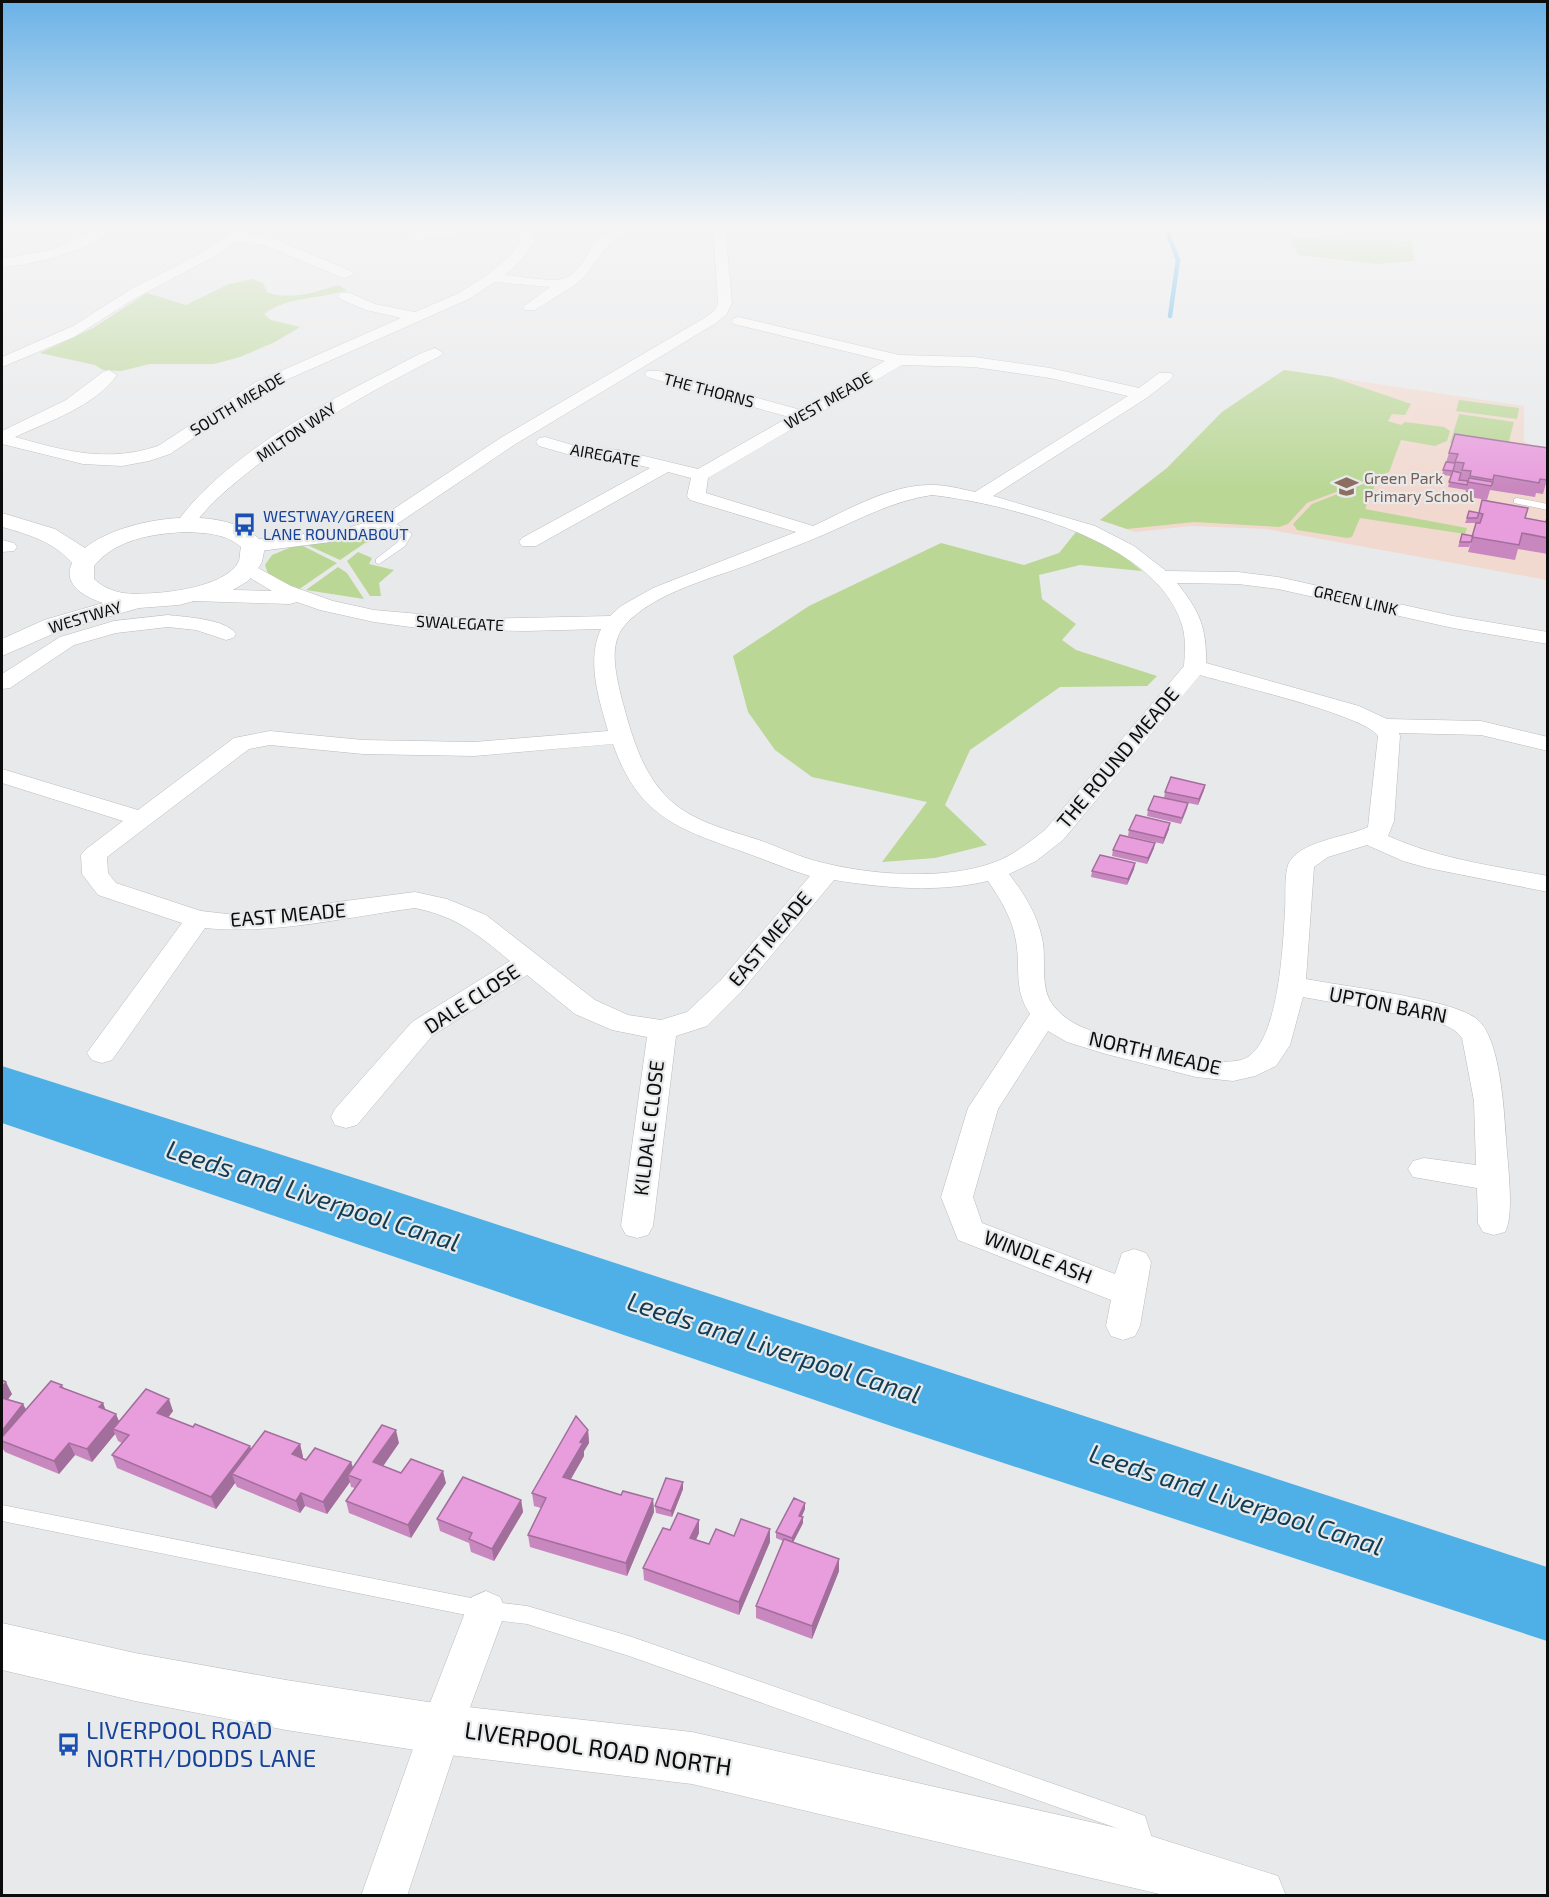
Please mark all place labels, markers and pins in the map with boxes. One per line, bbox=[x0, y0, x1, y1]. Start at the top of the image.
place label: Green Park Primary School bbox=[1364, 468, 1474, 505]
school or university icon: Green Park Primary School bbox=[1333, 474, 1359, 500]
place label: WESTWAY/GREEN LANE ROUNDABOUT bbox=[263, 506, 409, 543]
bus stop icon: WESTWAY/GREEN LANE ROUNDABOUT bbox=[232, 512, 258, 538]
place label: LIVERPOOL ROAD NORTH/DODDS LANE bbox=[86, 1715, 316, 1772]
bus stop icon: LIVERPOOL ROAD NORTH/DODDS LANE bbox=[55, 1732, 81, 1758]

